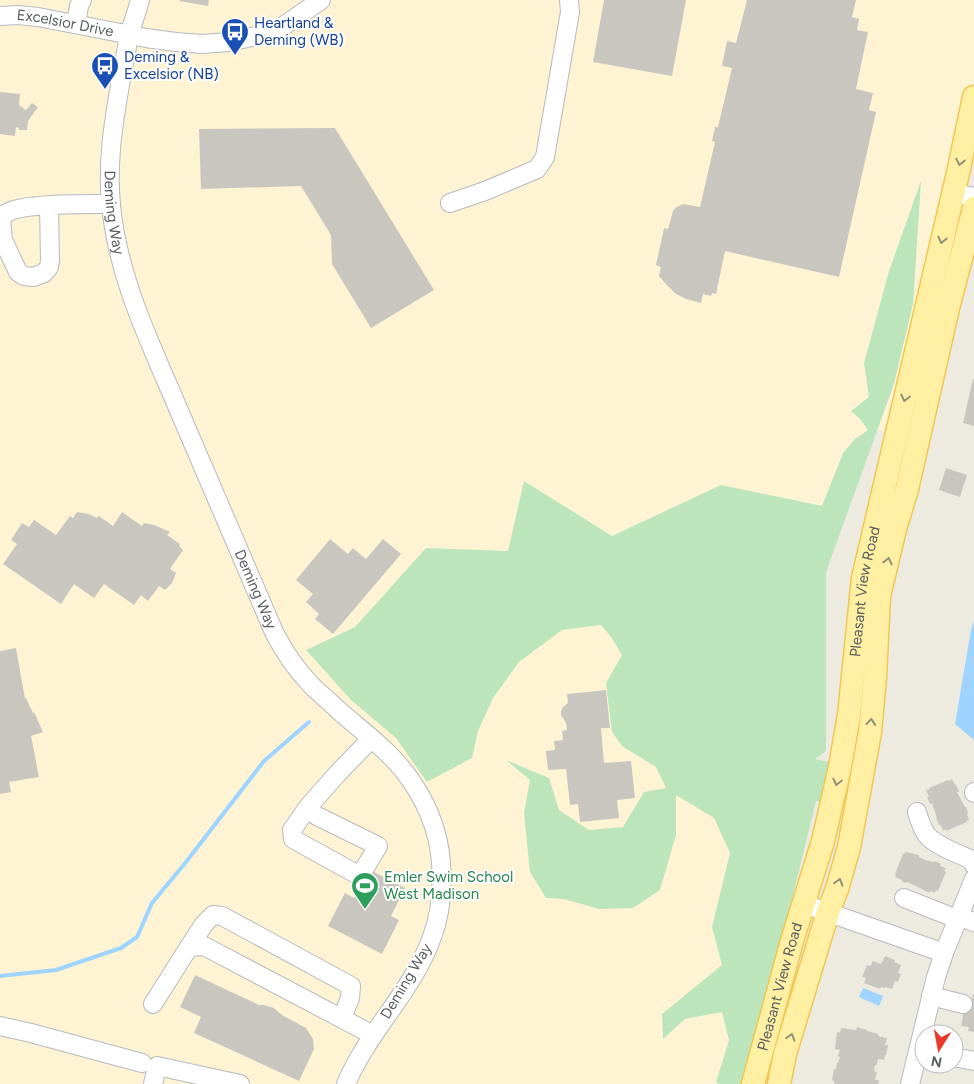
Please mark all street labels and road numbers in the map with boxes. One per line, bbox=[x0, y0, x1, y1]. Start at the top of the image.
street label: Excelsior Drive bbox=[16, 6, 115, 41]
street label: Deming Way bbox=[101, 170, 128, 257]
street label: Pleasant View Road bbox=[846, 525, 884, 658]
street label: Deming Way bbox=[231, 547, 281, 632]
street label: Pleasant View Road bbox=[753, 920, 806, 1053]
street label: Deming Way bbox=[376, 940, 436, 1022]

